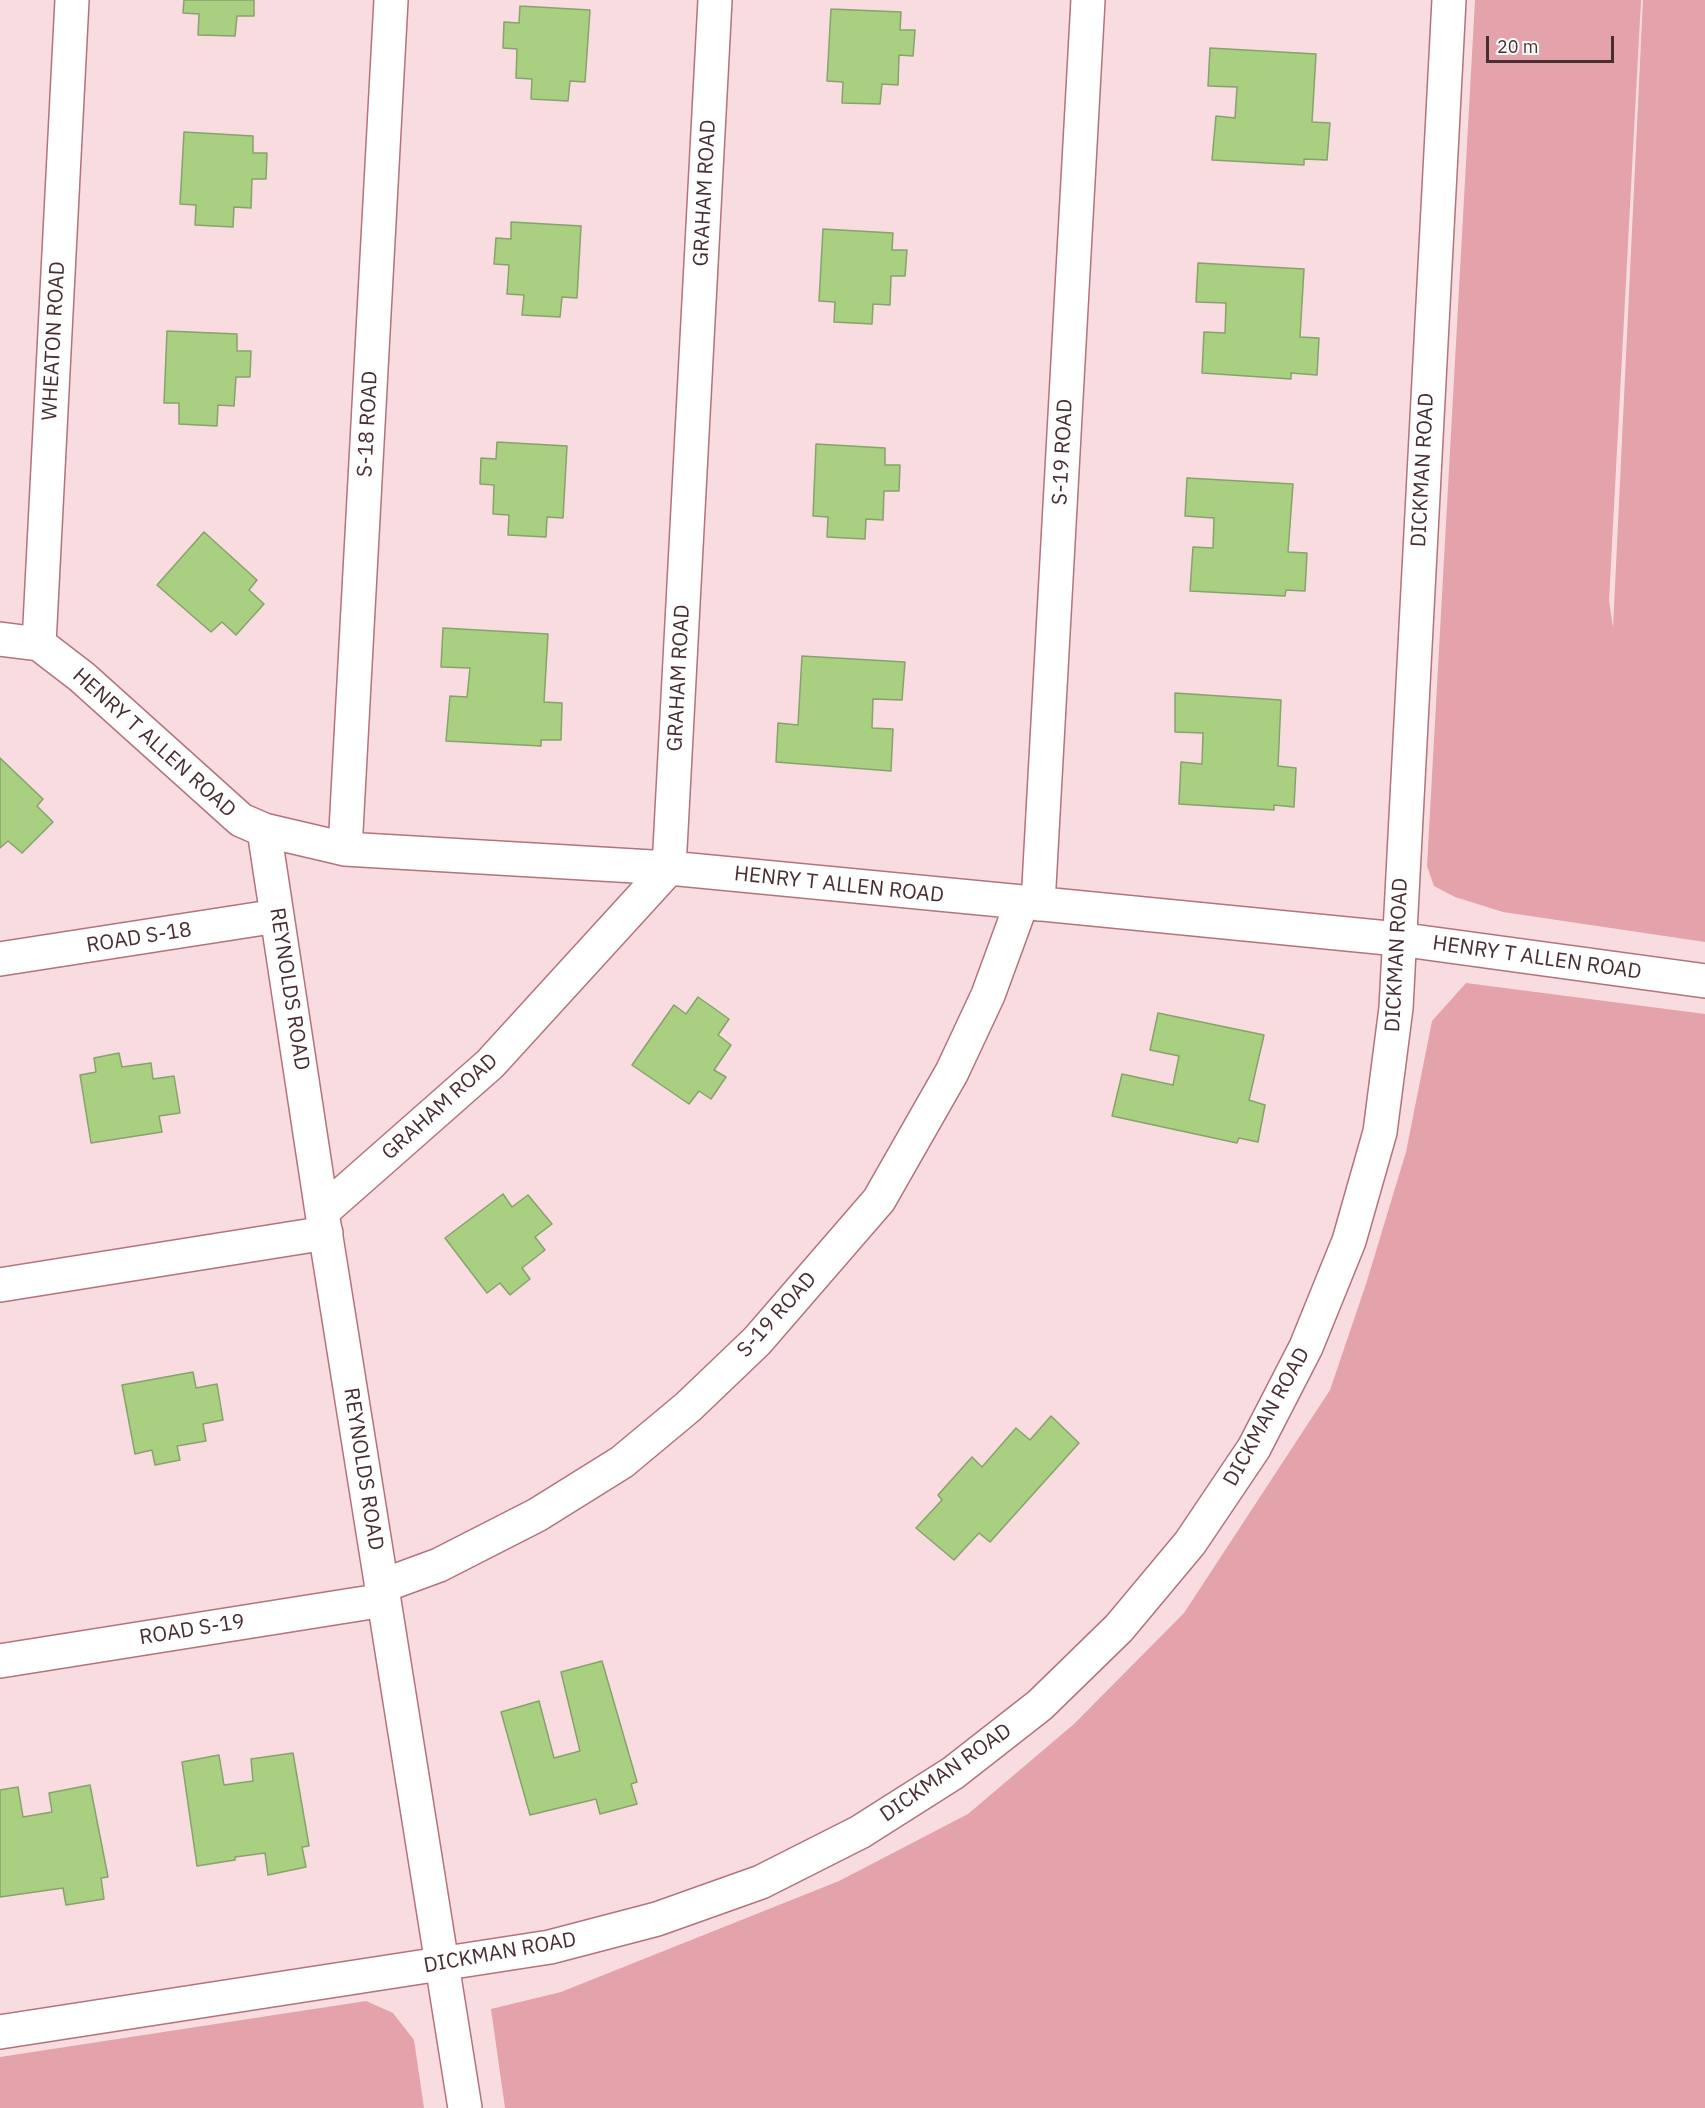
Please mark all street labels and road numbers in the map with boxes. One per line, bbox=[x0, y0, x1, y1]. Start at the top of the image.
street label: GRAHAM ROAD bbox=[689, 119, 721, 267]
street label: WHEATON ROAD bbox=[37, 261, 71, 421]
street label: S-18 ROAD bbox=[353, 370, 383, 478]
street label: DICKMAN ROAD bbox=[1406, 392, 1440, 548]
street label: S-19 ROAD bbox=[1048, 398, 1078, 506]
street label: GRAHAM ROAD bbox=[663, 604, 695, 752]
street label: HENRY T ALLEN ROAD bbox=[67, 663, 241, 823]
street label: HENRY T ALLEN ROAD bbox=[733, 861, 945, 909]
street label: DICKMAN ROAD bbox=[1380, 877, 1414, 1033]
street label: REYNOLDS ROAD bbox=[264, 906, 314, 1072]
street label: ROAD S-18 bbox=[85, 917, 193, 959]
street label: HENRY T ALLEN ROAD bbox=[1431, 931, 1643, 985]
street label: GRAHAM ROAD bbox=[377, 1048, 503, 1166]
street label: S-19 ROAD bbox=[732, 1267, 822, 1363]
street label: DICKMAN ROAD bbox=[1219, 1343, 1315, 1491]
street label: REYNOLDS ROAD bbox=[338, 1386, 388, 1552]
street label: ROAD S-19 bbox=[138, 1609, 246, 1651]
street label: DICKMAN ROAD bbox=[875, 1718, 1017, 1828]
street label: DICKMAN ROAD bbox=[422, 1927, 578, 1979]

